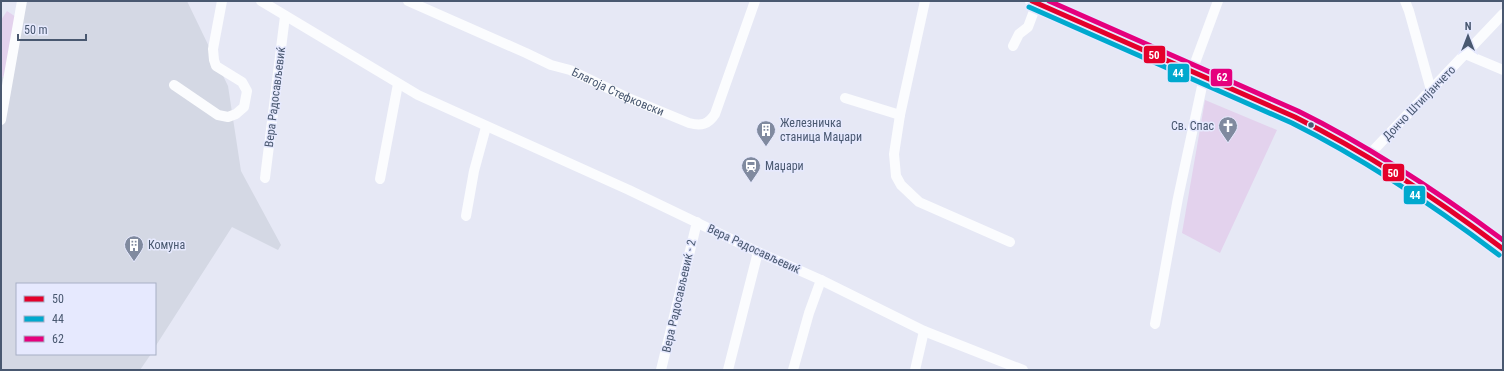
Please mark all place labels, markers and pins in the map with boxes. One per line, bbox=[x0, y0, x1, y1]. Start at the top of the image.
church icon: Св. Спас bbox=[1217, 115, 1239, 143]
place label: Железничка станица Маџари bbox=[780, 116, 862, 144]
building icon: Железничка станица Маџари bbox=[755, 119, 777, 147]
place label: Св. Спас bbox=[1171, 119, 1214, 133]
unlabelled marker bbox=[1306, 120, 1316, 130]
station icon: Маџари bbox=[740, 155, 762, 183]
place label: Маџари bbox=[765, 159, 804, 173]
building icon: Комуна bbox=[123, 234, 145, 262]
place label: Комуна bbox=[148, 238, 185, 252]

